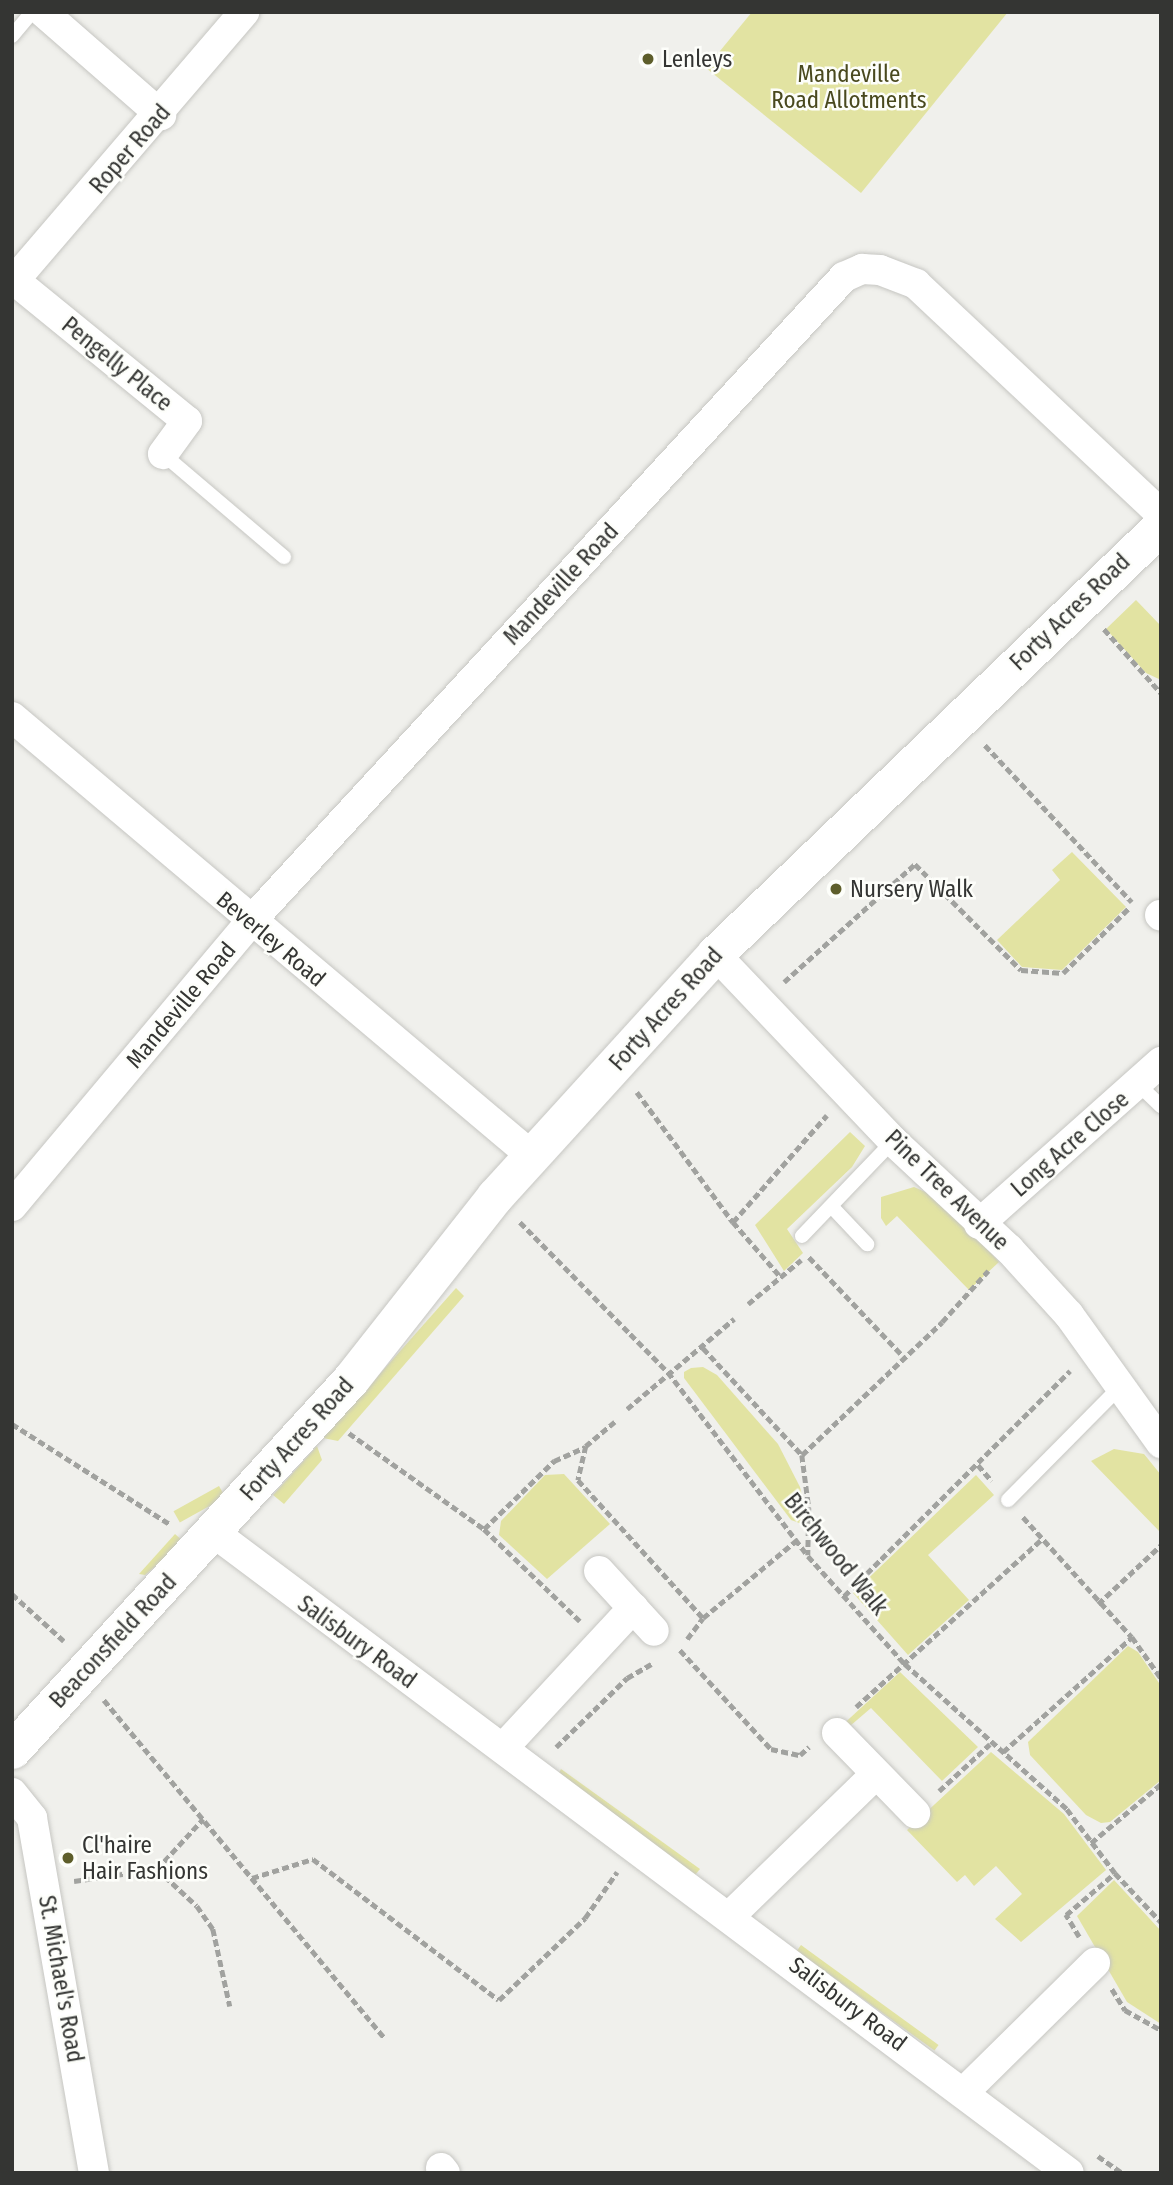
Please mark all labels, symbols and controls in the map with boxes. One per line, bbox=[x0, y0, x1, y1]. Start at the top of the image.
place label: Lenleys bbox=[662, 45, 732, 73]
marker: Lenleys bbox=[640, 51, 656, 67]
park label: Mandeville Road Allotments bbox=[771, 60, 927, 114]
street label: Roper Road bbox=[84, 99, 176, 199]
street label: Pengelly Place bbox=[56, 311, 178, 417]
street label: Mandeville Road bbox=[498, 518, 624, 650]
street label: Forty Acres Road bbox=[1004, 548, 1136, 676]
place label: Nursery Walk bbox=[850, 875, 973, 903]
marker: Nursery Walk bbox=[828, 881, 844, 897]
street label: Beverley Road bbox=[211, 885, 331, 993]
street label: Mandeville Road bbox=[120, 936, 242, 1074]
street label: Forty Acres Road bbox=[604, 942, 728, 1076]
street label: Long Acre Close bbox=[1006, 1085, 1134, 1203]
street label: Pine Tree Avenue bbox=[879, 1124, 1015, 1256]
street label: Forty Acres Road bbox=[235, 1372, 359, 1506]
street label: Birchwood Walk bbox=[778, 1487, 894, 1621]
street label: Beaconsfield Road bbox=[44, 1568, 182, 1714]
street label: Salisbury Road bbox=[292, 1590, 422, 1694]
place label: Cl'haire Hair Fashions bbox=[82, 1831, 208, 1885]
marker: Cl'haire Hair Fashions bbox=[60, 1850, 76, 1866]
street label: St. Michael's Road bbox=[33, 1893, 89, 2065]
street label: Salisbury Road bbox=[784, 1951, 912, 2057]

